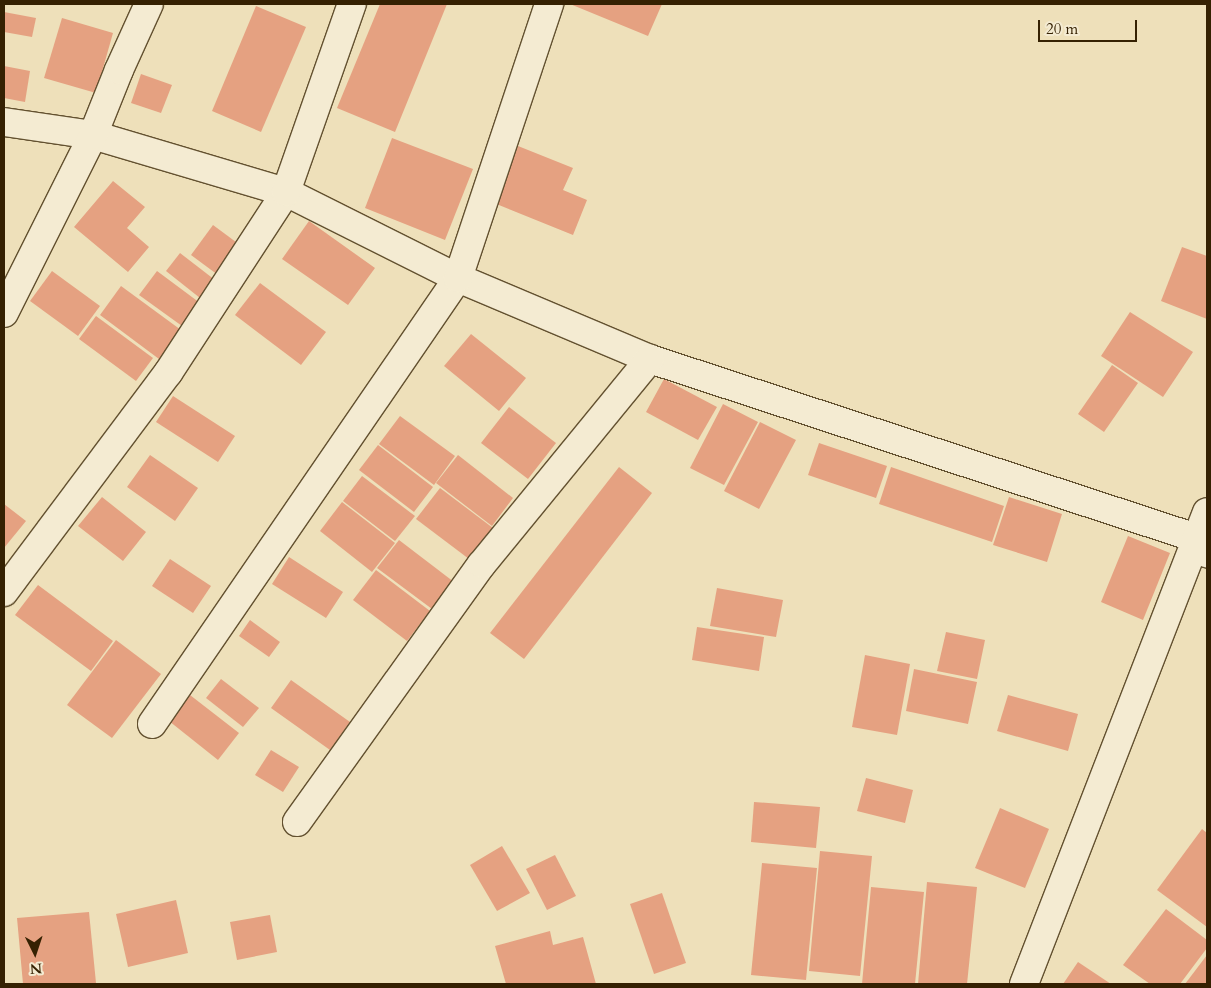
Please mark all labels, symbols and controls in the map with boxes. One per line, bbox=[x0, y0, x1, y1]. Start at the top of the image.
scale bar bbox=[1041, 10, 1140, 42]
text: 20 m bbox=[1046, 19, 1078, 39]
north arrow bbox=[10, 928, 60, 978]
text: N bbox=[29, 959, 43, 978]

